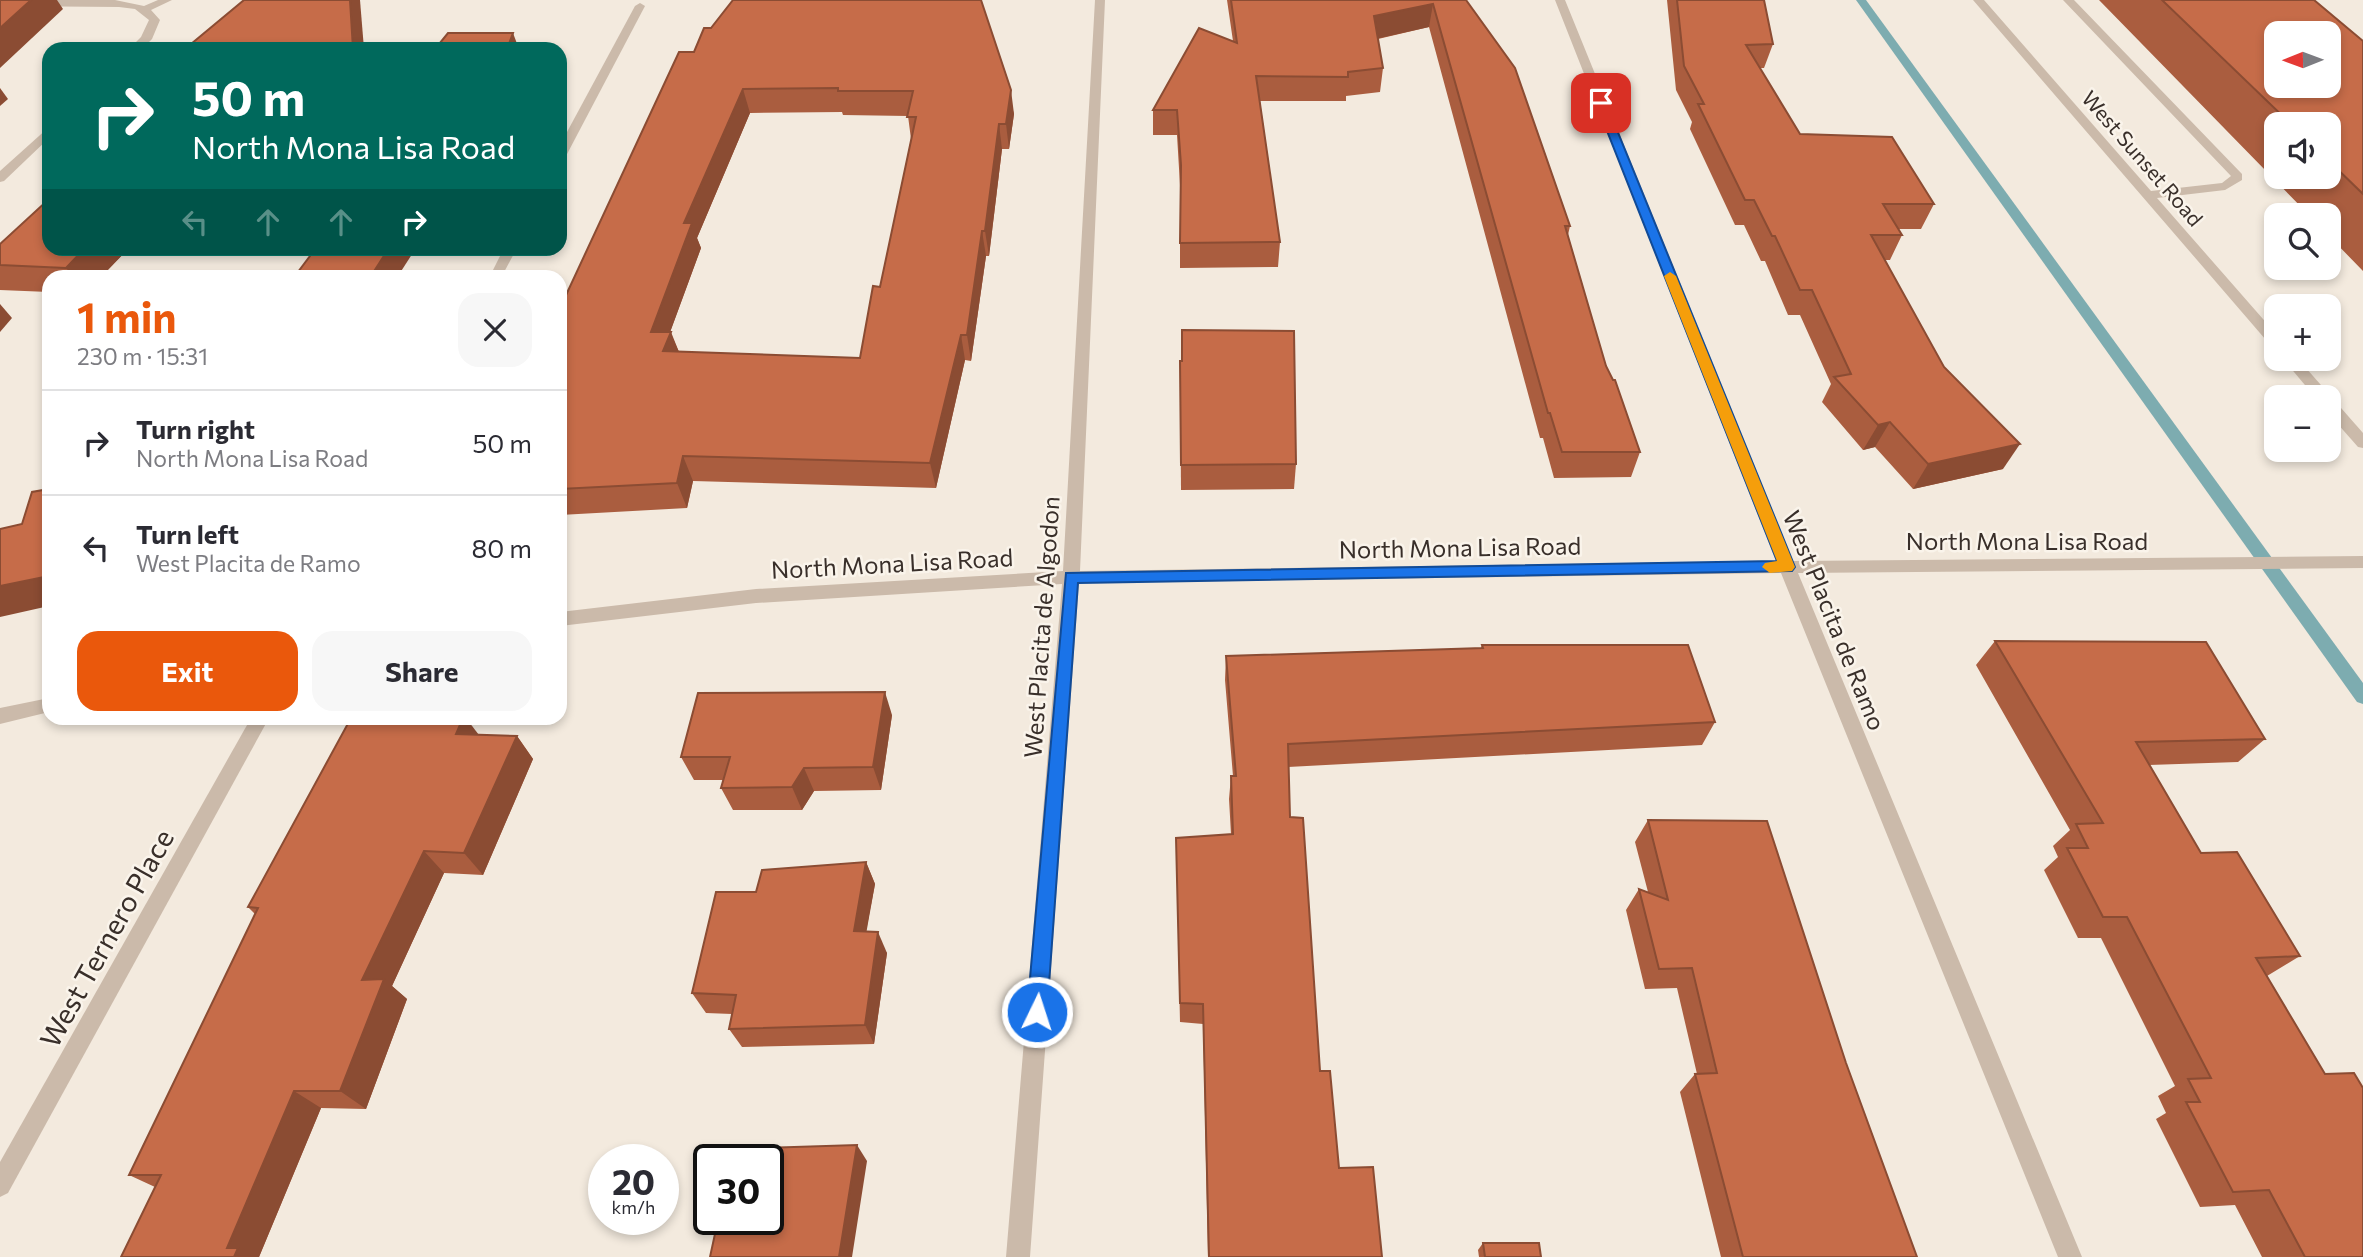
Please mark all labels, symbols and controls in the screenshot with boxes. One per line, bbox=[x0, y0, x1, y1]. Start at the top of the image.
north arrow bbox=[2264, 21, 2342, 98]
map controls bbox=[2264, 21, 2341, 462]
text: 50 m bbox=[192, 66, 305, 126]
icon: right bbox=[77, 70, 168, 161]
pin bbox=[1571, 73, 1631, 133]
icon: arrive bbox=[1582, 84, 1620, 122]
street label: West Sunset Road bbox=[2077, 85, 2209, 231]
button: sound bbox=[2264, 112, 2341, 189]
text: North Mona Lisa Road bbox=[192, 126, 515, 166]
icon: left bbox=[176, 203, 214, 241]
icon: ahead bbox=[249, 203, 287, 241]
icon: ahead bbox=[322, 203, 360, 241]
icon: right bbox=[395, 203, 433, 241]
button: search bbox=[2264, 203, 2341, 280]
text: 1 min bbox=[77, 290, 177, 342]
button: close bbox=[458, 293, 532, 367]
button: + bbox=[2264, 294, 2341, 371]
text: 230 m · 15:31 bbox=[77, 342, 208, 370]
button: − bbox=[2264, 385, 2341, 462]
text: Turn right bbox=[136, 413, 255, 444]
icon: right bbox=[77, 424, 115, 462]
text: 50 m bbox=[472, 427, 532, 458]
text: North Mona Lisa Road bbox=[136, 444, 368, 472]
street label: West Placita de Algodon bbox=[1017, 495, 1065, 759]
street label: West Placita de Ramo bbox=[1778, 506, 1892, 734]
text: Turn left bbox=[136, 518, 239, 549]
street label: North Mona Lisa Road bbox=[1906, 526, 2148, 555]
icon: left bbox=[77, 529, 115, 567]
street label: North Mona Lisa Road bbox=[1339, 530, 1581, 564]
text: 80 m bbox=[472, 532, 532, 563]
street label: North Mona Lisa Road bbox=[770, 542, 1014, 584]
text: West Placita de Ramo bbox=[136, 549, 361, 577]
button: Exit bbox=[77, 631, 298, 711]
button: Share bbox=[312, 631, 532, 711]
street label: West Ternero Place bbox=[32, 823, 180, 1053]
position arrow bbox=[1000, 975, 1074, 1049]
speed limit sign: 30 bbox=[693, 1144, 784, 1235]
text: 20 bbox=[612, 1159, 655, 1202]
text: km/h bbox=[612, 1196, 655, 1218]

